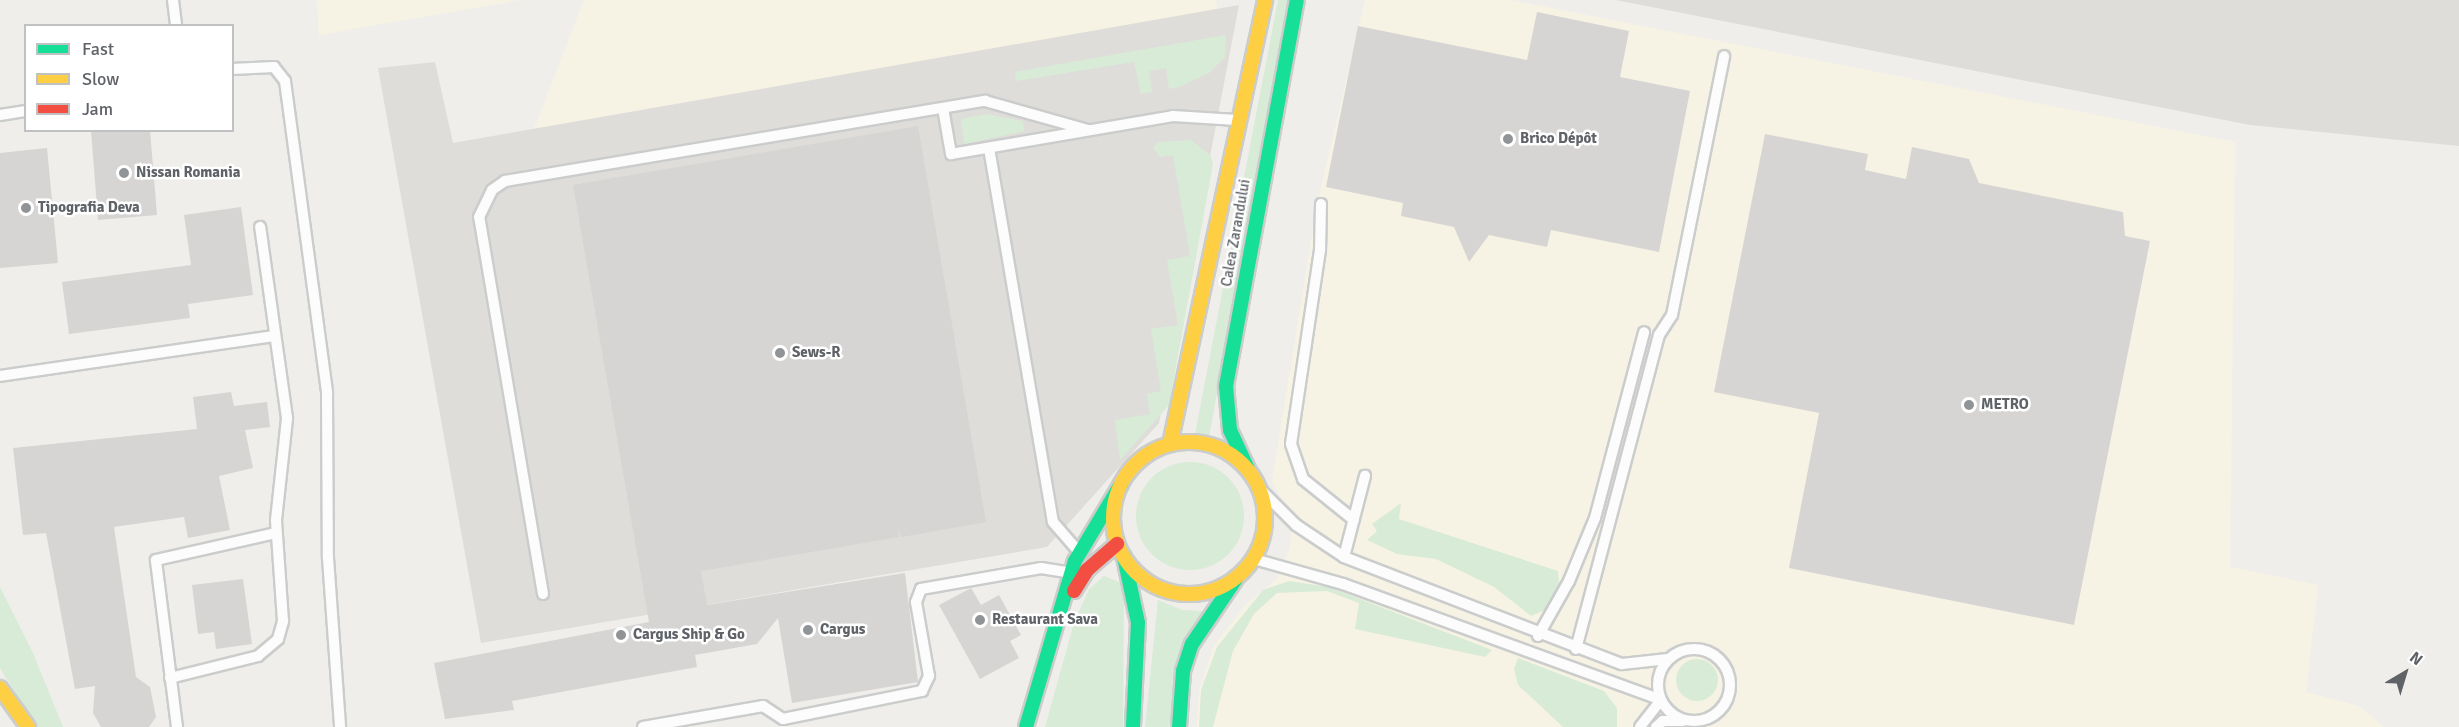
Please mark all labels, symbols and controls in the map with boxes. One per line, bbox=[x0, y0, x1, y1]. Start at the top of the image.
legend bbox=[24, 24, 234, 132]
text: Fast bbox=[82, 38, 114, 60]
text: Slow bbox=[82, 68, 119, 90]
text: Jam bbox=[82, 98, 113, 120]
place label: Brico Dépôt bbox=[1520, 130, 1597, 148]
marker: Brico Dépôt bbox=[1501, 132, 1515, 146]
place label: Nissan Romania bbox=[136, 164, 240, 182]
marker: Nissan Romania bbox=[117, 166, 131, 180]
street label: Calea Zarandului bbox=[1218, 178, 1254, 288]
place label: Tipografia Deva bbox=[38, 199, 140, 217]
marker: Tipografia Deva bbox=[19, 201, 33, 215]
place label: Sews-R bbox=[792, 344, 841, 362]
marker: Sews-R bbox=[773, 346, 787, 360]
place label: METRO bbox=[1981, 396, 2029, 414]
marker: METRO bbox=[1962, 398, 1976, 412]
place label: Restaurant Sava bbox=[992, 611, 1098, 629]
marker: Restaurant Sava bbox=[973, 613, 987, 627]
place label: Cargus bbox=[820, 621, 866, 639]
marker: Cargus bbox=[801, 623, 815, 637]
place label: Cargus Ship & Go bbox=[633, 626, 745, 644]
marker: Cargus Ship & Go bbox=[614, 628, 628, 642]
north arrow bbox=[2375, 643, 2435, 703]
text: N bbox=[2406, 648, 2427, 670]

